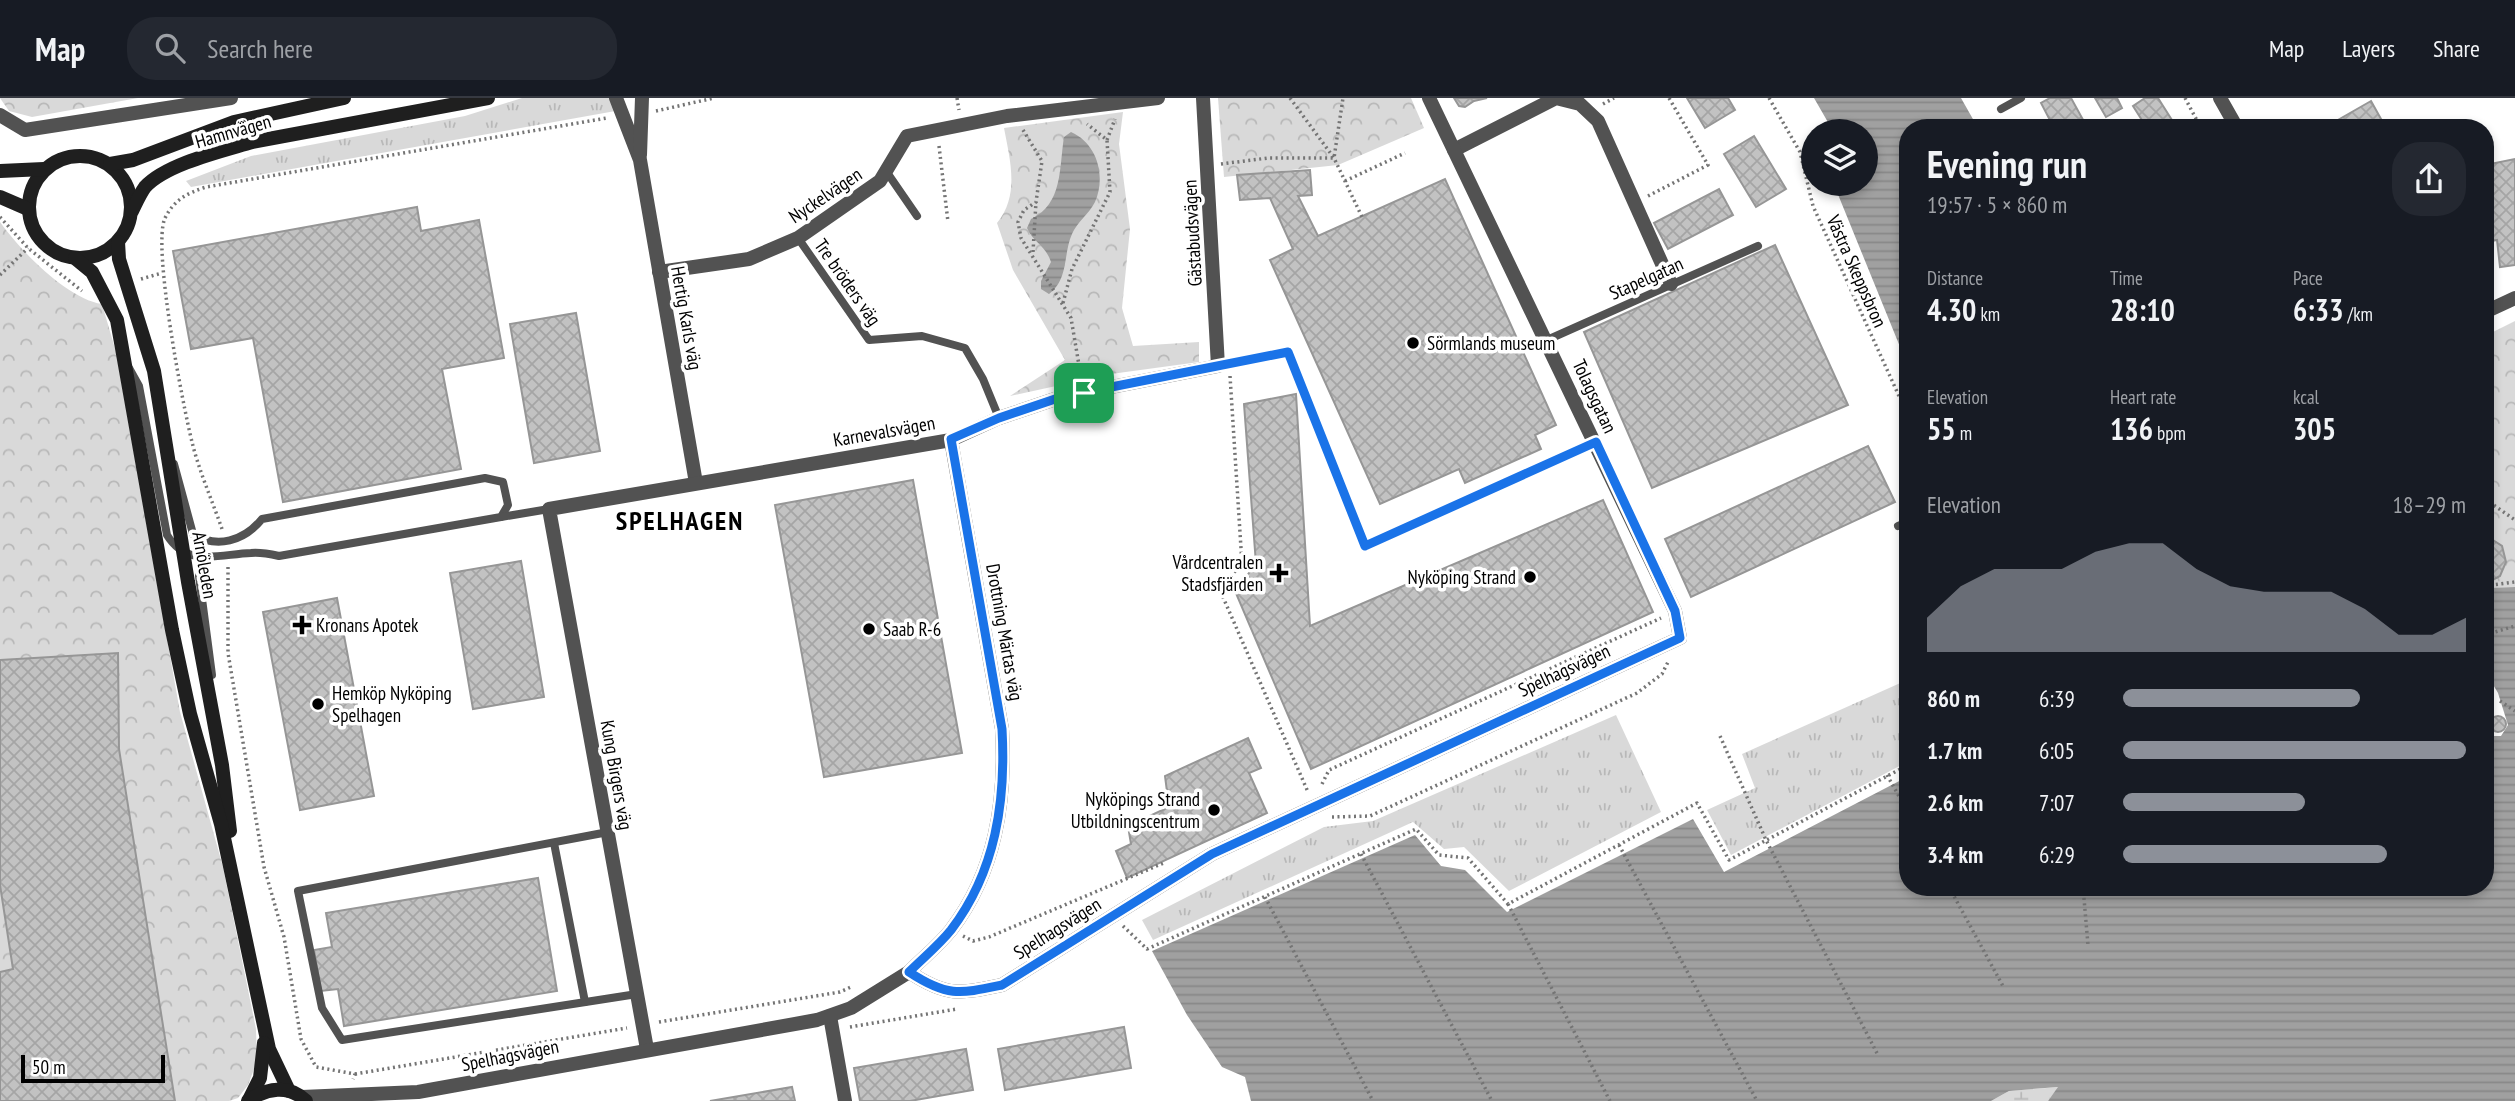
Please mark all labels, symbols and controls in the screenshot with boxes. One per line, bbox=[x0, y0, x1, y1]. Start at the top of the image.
search box bbox=[127, 17, 617, 80]
text: Map bbox=[35, 27, 85, 70]
icon: search bbox=[151, 29, 189, 67]
text: Search here bbox=[207, 32, 313, 65]
text: Map bbox=[2269, 33, 2304, 64]
text: Layers bbox=[2342, 33, 2395, 64]
text: Share bbox=[2433, 33, 2480, 64]
street label: Hamnvägen bbox=[192, 109, 274, 153]
map controls bbox=[1801, 119, 1878, 196]
button: layers bbox=[1801, 119, 1878, 196]
text: Evening run bbox=[1927, 139, 2087, 188]
button: share bbox=[2392, 142, 2466, 216]
street label: Nyckelvägen bbox=[784, 162, 866, 228]
street label: Gästabudsvägen bbox=[1177, 179, 1207, 287]
text: 19:57 · 5 × 860 m bbox=[1927, 190, 2067, 219]
street label: Västra Skeppsbron bbox=[1821, 210, 1892, 331]
street label: Tre bröders väg bbox=[809, 234, 887, 330]
street label: Stapelgatan bbox=[1605, 251, 1687, 305]
street label: Hertig Karls väg bbox=[666, 264, 708, 372]
text: Distance bbox=[1927, 266, 1983, 290]
text: Time bbox=[2110, 266, 2143, 290]
text: Pace bbox=[2293, 266, 2323, 290]
text: 4.30 bbox=[1927, 290, 1976, 329]
text: 28:10 bbox=[2110, 290, 2175, 329]
text: 6:33 bbox=[2293, 290, 2344, 329]
text: km bbox=[1976, 302, 2000, 326]
text: /km bbox=[2344, 302, 2373, 326]
place label: Sörmlands museum bbox=[1427, 331, 1555, 355]
marker: Sörmlands museum bbox=[1405, 335, 1421, 351]
street label: Tolagsgatan bbox=[1568, 355, 1622, 437]
pin bbox=[1054, 363, 1114, 423]
icon: arrive bbox=[1065, 374, 1103, 412]
text: Elevation bbox=[1927, 385, 1988, 409]
text: Heart rate bbox=[2110, 385, 2176, 409]
text: kcal bbox=[2293, 385, 2319, 409]
text: 55 bbox=[1927, 409, 1956, 448]
text: 136 bbox=[2110, 409, 2153, 448]
text: 305 bbox=[2293, 409, 2336, 448]
street label: Karnevalsvägen bbox=[831, 410, 937, 452]
text: m bbox=[1956, 421, 1972, 445]
text: bpm bbox=[2153, 421, 2186, 445]
text: Elevation bbox=[1927, 490, 2001, 519]
text: 18–29 m bbox=[2393, 490, 2466, 519]
district label: SPELHAGEN bbox=[616, 504, 744, 537]
street label: Arnöleden bbox=[187, 530, 223, 600]
place label: Vårdcentralen Stadsfjärden bbox=[1172, 550, 1263, 596]
street label: Drottning Märtas väg bbox=[981, 562, 1029, 702]
marker: Vårdcentralen Stadsfjärden bbox=[1269, 563, 1289, 583]
place label: Nyköping Strand bbox=[1408, 565, 1516, 589]
marker: Nyköping Strand bbox=[1522, 569, 1538, 585]
place label: Kronans Apotek bbox=[316, 613, 419, 637]
marker: Kronans Apotek bbox=[294, 617, 310, 633]
place label: Saab R-6 bbox=[883, 617, 941, 641]
marker: Saab R-6 bbox=[861, 621, 877, 637]
street label: Spelhagsvägen bbox=[1514, 638, 1614, 702]
place label: Hemköp Nyköping Spelhagen bbox=[332, 681, 452, 727]
text: 860 m bbox=[1927, 684, 1980, 713]
text: 6:39 bbox=[2039, 684, 2075, 713]
marker: Hemköp Nyköping Spelhagen bbox=[310, 696, 326, 712]
street label: Kung Birgers väg bbox=[596, 718, 638, 832]
text: 1.7 km bbox=[1927, 736, 1982, 765]
text: 6:05 bbox=[2039, 736, 2075, 765]
place label: Nyköpings Strand Utbildningscentrum bbox=[1071, 787, 1200, 833]
text: 2.6 km bbox=[1927, 788, 1983, 817]
text: 7:07 bbox=[2039, 788, 2075, 817]
marker: Nyköpings Strand Utbildningscentrum bbox=[1206, 802, 1222, 818]
text: 3.4 km bbox=[1927, 840, 1983, 869]
text: 6:29 bbox=[2039, 840, 2075, 869]
street label: Spelhagsvägen bbox=[1009, 892, 1105, 964]
street label: Spelhagsvägen bbox=[459, 1034, 561, 1076]
scale bar bbox=[21, 1052, 164, 1084]
text: 50 m bbox=[32, 1055, 66, 1079]

